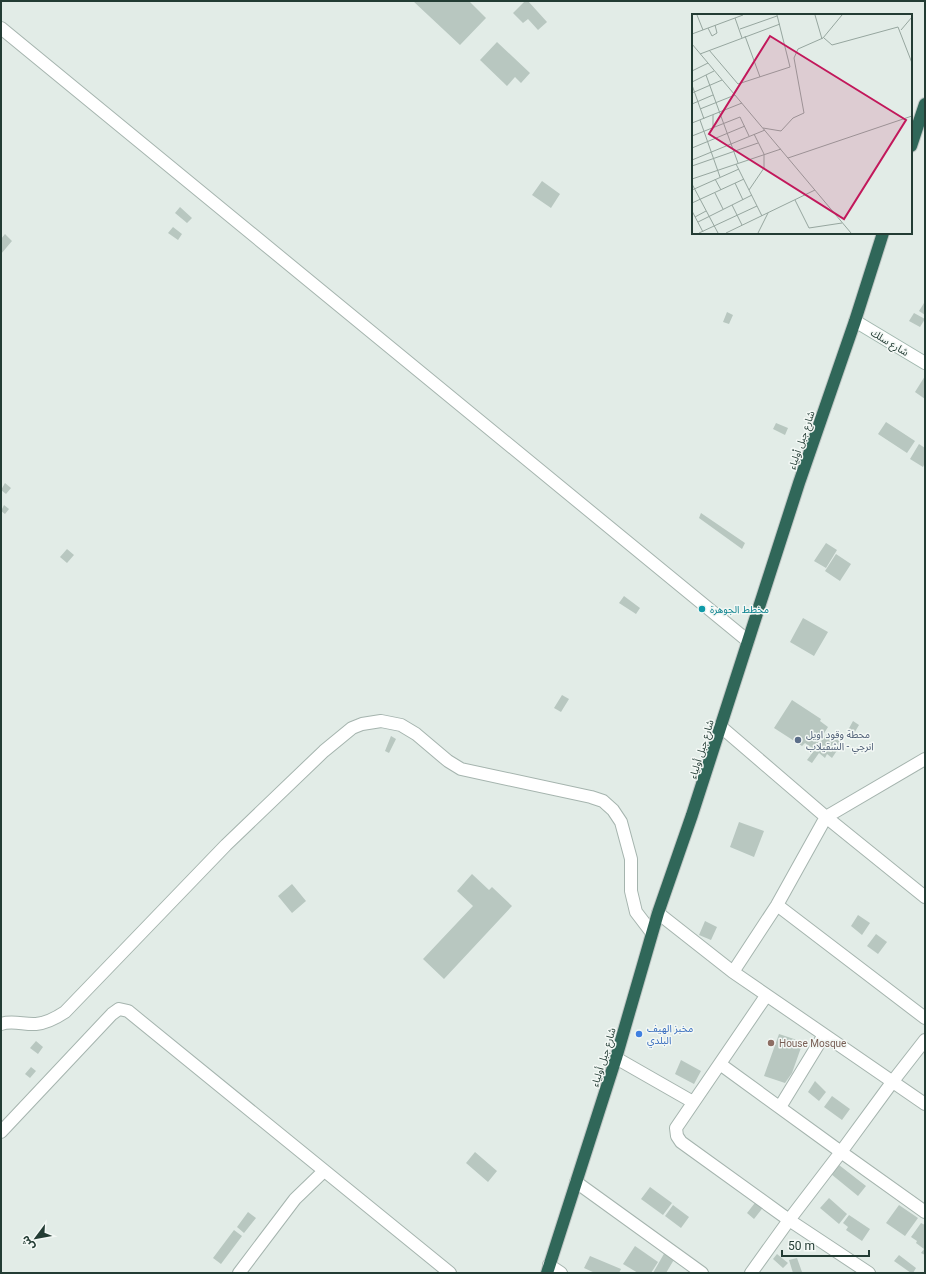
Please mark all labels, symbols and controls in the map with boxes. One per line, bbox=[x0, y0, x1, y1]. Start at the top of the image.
inset map bbox=[692, 14, 912, 234]
street label: شارع سلك bbox=[868, 327, 911, 360]
street label: شارع جبل أولياء bbox=[786, 409, 819, 472]
marker: مخطط الجوهرة bbox=[697, 604, 707, 614]
place label: مخطط الجوهرة bbox=[710, 604, 769, 616]
street label: شارع جبل أولياء bbox=[687, 718, 718, 781]
place label: محطة وقود اويل انرجي - الشقيلاب bbox=[806, 729, 874, 754]
marker: محطة وقود اويل انرجي - الشقيلاب bbox=[793, 735, 803, 745]
place label: مخبز الهيف البلدي bbox=[647, 1023, 693, 1048]
street label: شارع جبل أولياء bbox=[589, 1026, 620, 1089]
marker: مخبز الهيف البلدي bbox=[634, 1029, 644, 1039]
marker: House Mosque bbox=[766, 1038, 776, 1048]
place label: House Mosque bbox=[779, 1038, 846, 1049]
north arrow bbox=[16, 1218, 56, 1258]
scale bar bbox=[782, 1232, 869, 1258]
text: ش bbox=[18, 1233, 37, 1253]
text: 50 m bbox=[788, 1239, 815, 1253]

